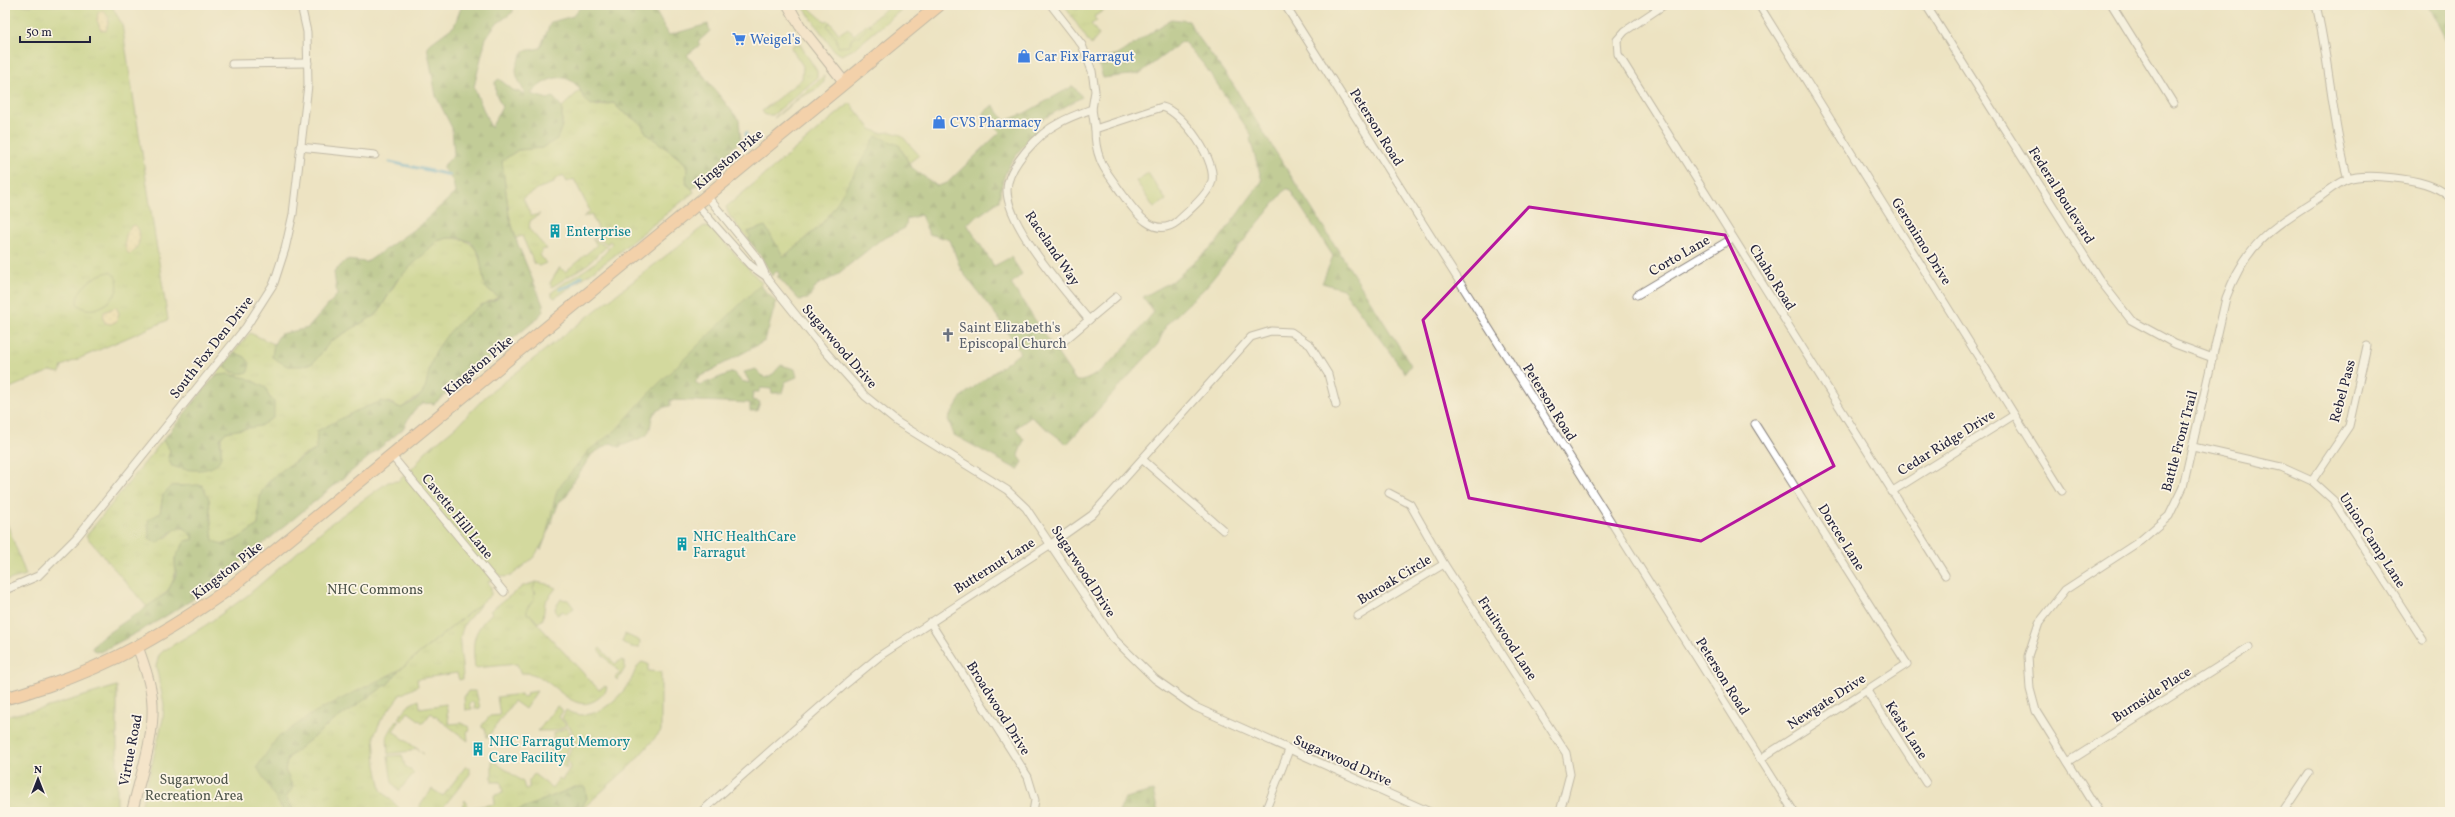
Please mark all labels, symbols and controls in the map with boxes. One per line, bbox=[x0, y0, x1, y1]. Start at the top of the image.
scale bar bbox=[20, 18, 90, 44]
text: 50 m bbox=[26, 25, 52, 41]
supermarket icon: Weigel's bbox=[731, 31, 747, 47]
place label: Weigel's bbox=[750, 31, 801, 50]
shop icon: Car Fix Farragut bbox=[1016, 48, 1032, 64]
place label: Car Fix Farragut bbox=[1035, 48, 1134, 67]
street label: Peterson Road bbox=[1344, 85, 1407, 170]
shop icon: CVS Pharmacy bbox=[931, 114, 947, 130]
place label: CVS Pharmacy bbox=[950, 114, 1042, 133]
street label: Kingston Pike bbox=[690, 125, 768, 195]
street label: Federal Boulevard bbox=[2023, 144, 2098, 248]
street label: Geronimo Drive bbox=[1886, 195, 1955, 289]
street label: Raceland Way bbox=[1020, 208, 1084, 290]
building icon: Enterprise bbox=[547, 223, 563, 239]
place label: Enterprise bbox=[566, 223, 631, 242]
street label: Corto Lane bbox=[1646, 231, 1714, 281]
street label: Chaho Road bbox=[1744, 241, 1800, 315]
street label: South Fox Den Drive bbox=[166, 292, 259, 403]
street label: Sugarwood Drive bbox=[797, 301, 881, 394]
place label: Saint Elizabeth's Episcopal Church bbox=[959, 319, 1067, 354]
church icon: Saint Elizabeth's Episcopal Church bbox=[940, 327, 956, 343]
street label: Kingston Pike bbox=[440, 331, 518, 401]
street label: Rebel Pass bbox=[2326, 358, 2361, 425]
street label: Peterson Road bbox=[1517, 360, 1580, 445]
street label: Battle Front Trail bbox=[2158, 389, 2203, 494]
street label: Cedar Ridge Drive bbox=[1894, 405, 2000, 481]
street label: Cavette Hill Lane bbox=[417, 470, 497, 564]
street label: Union Camp Lane bbox=[2334, 490, 2410, 592]
street label: Dorcee Lane bbox=[1813, 501, 1869, 575]
street label: Sugarwood Drive bbox=[1046, 522, 1120, 622]
place label: NHC HealthCare Farragut bbox=[693, 528, 796, 563]
street label: Butternut Lane bbox=[951, 534, 1039, 599]
building icon: NHC HealthCare Farragut bbox=[674, 536, 690, 552]
street label: Kingston Pike bbox=[189, 537, 268, 605]
street label: Buroak Circle bbox=[1354, 551, 1436, 610]
park label: NHC Commons bbox=[327, 581, 423, 600]
street label: Fruitwood Lane bbox=[1473, 593, 1541, 685]
street label: Peterson Road bbox=[1690, 634, 1753, 719]
street label: Broadwood Drive bbox=[961, 658, 1034, 760]
street label: Burnside Place bbox=[2109, 662, 2195, 728]
street label: Newgate Drive bbox=[1784, 670, 1870, 735]
street label: Keats Lane bbox=[1880, 698, 1932, 764]
street label: Virtue Road bbox=[115, 713, 148, 788]
street label: Sugarwood Drive bbox=[1290, 731, 1395, 792]
place label: NHC Farragut Memory Care Facility bbox=[489, 733, 631, 768]
building icon: NHC Farragut Memory Care Facility bbox=[470, 741, 486, 757]
north arrow bbox=[18, 759, 58, 799]
text: N bbox=[34, 763, 42, 778]
park label: Sugarwood Recreation Area bbox=[145, 771, 243, 806]

